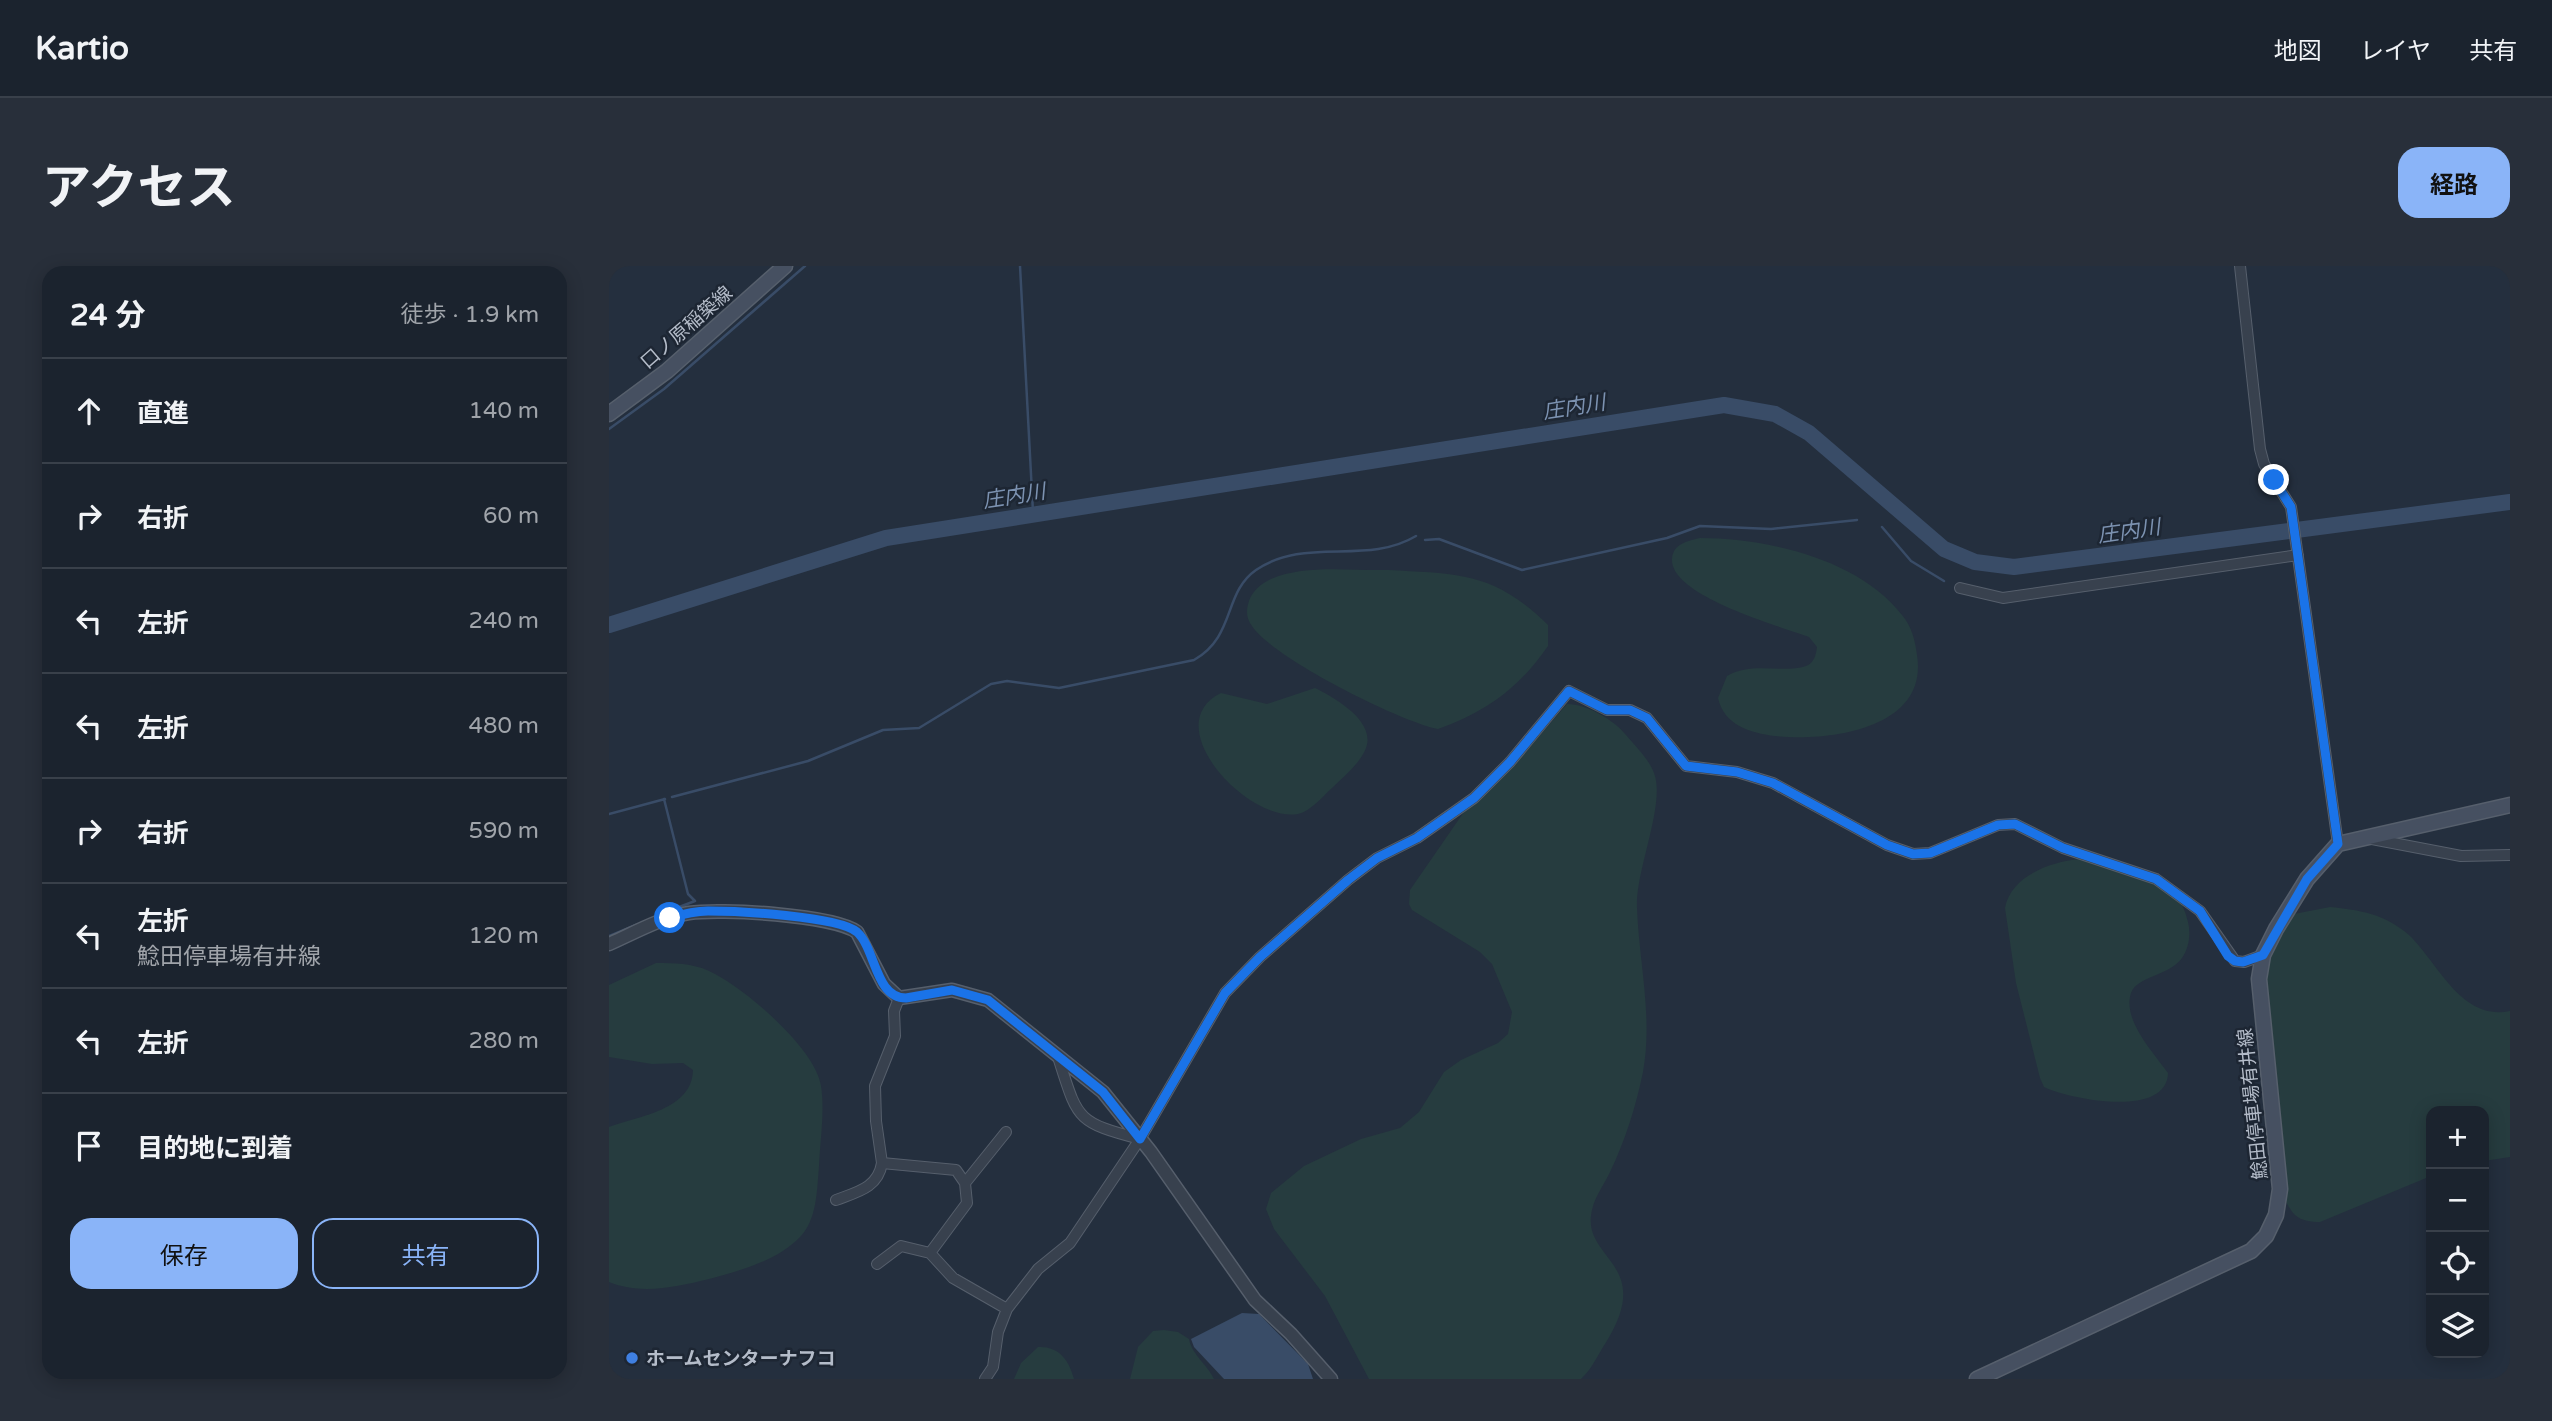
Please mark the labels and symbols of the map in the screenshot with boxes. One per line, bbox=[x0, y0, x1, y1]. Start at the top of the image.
street label: 口ノ原稲築線 bbox=[636, 282, 737, 373]
water label: 庄内川 bbox=[1541, 390, 1609, 425]
route end bbox=[2258, 464, 2289, 495]
water label: 庄内川 bbox=[981, 479, 1049, 514]
water label: 庄内川 bbox=[2096, 514, 2164, 548]
route start bbox=[654, 902, 685, 933]
street label: 鯰田停車場有井線 bbox=[2234, 1027, 2272, 1181]
place label: ホームセンターナフコ bbox=[646, 1348, 835, 1370]
marker: ホームセンターナフコ bbox=[624, 1350, 640, 1366]

